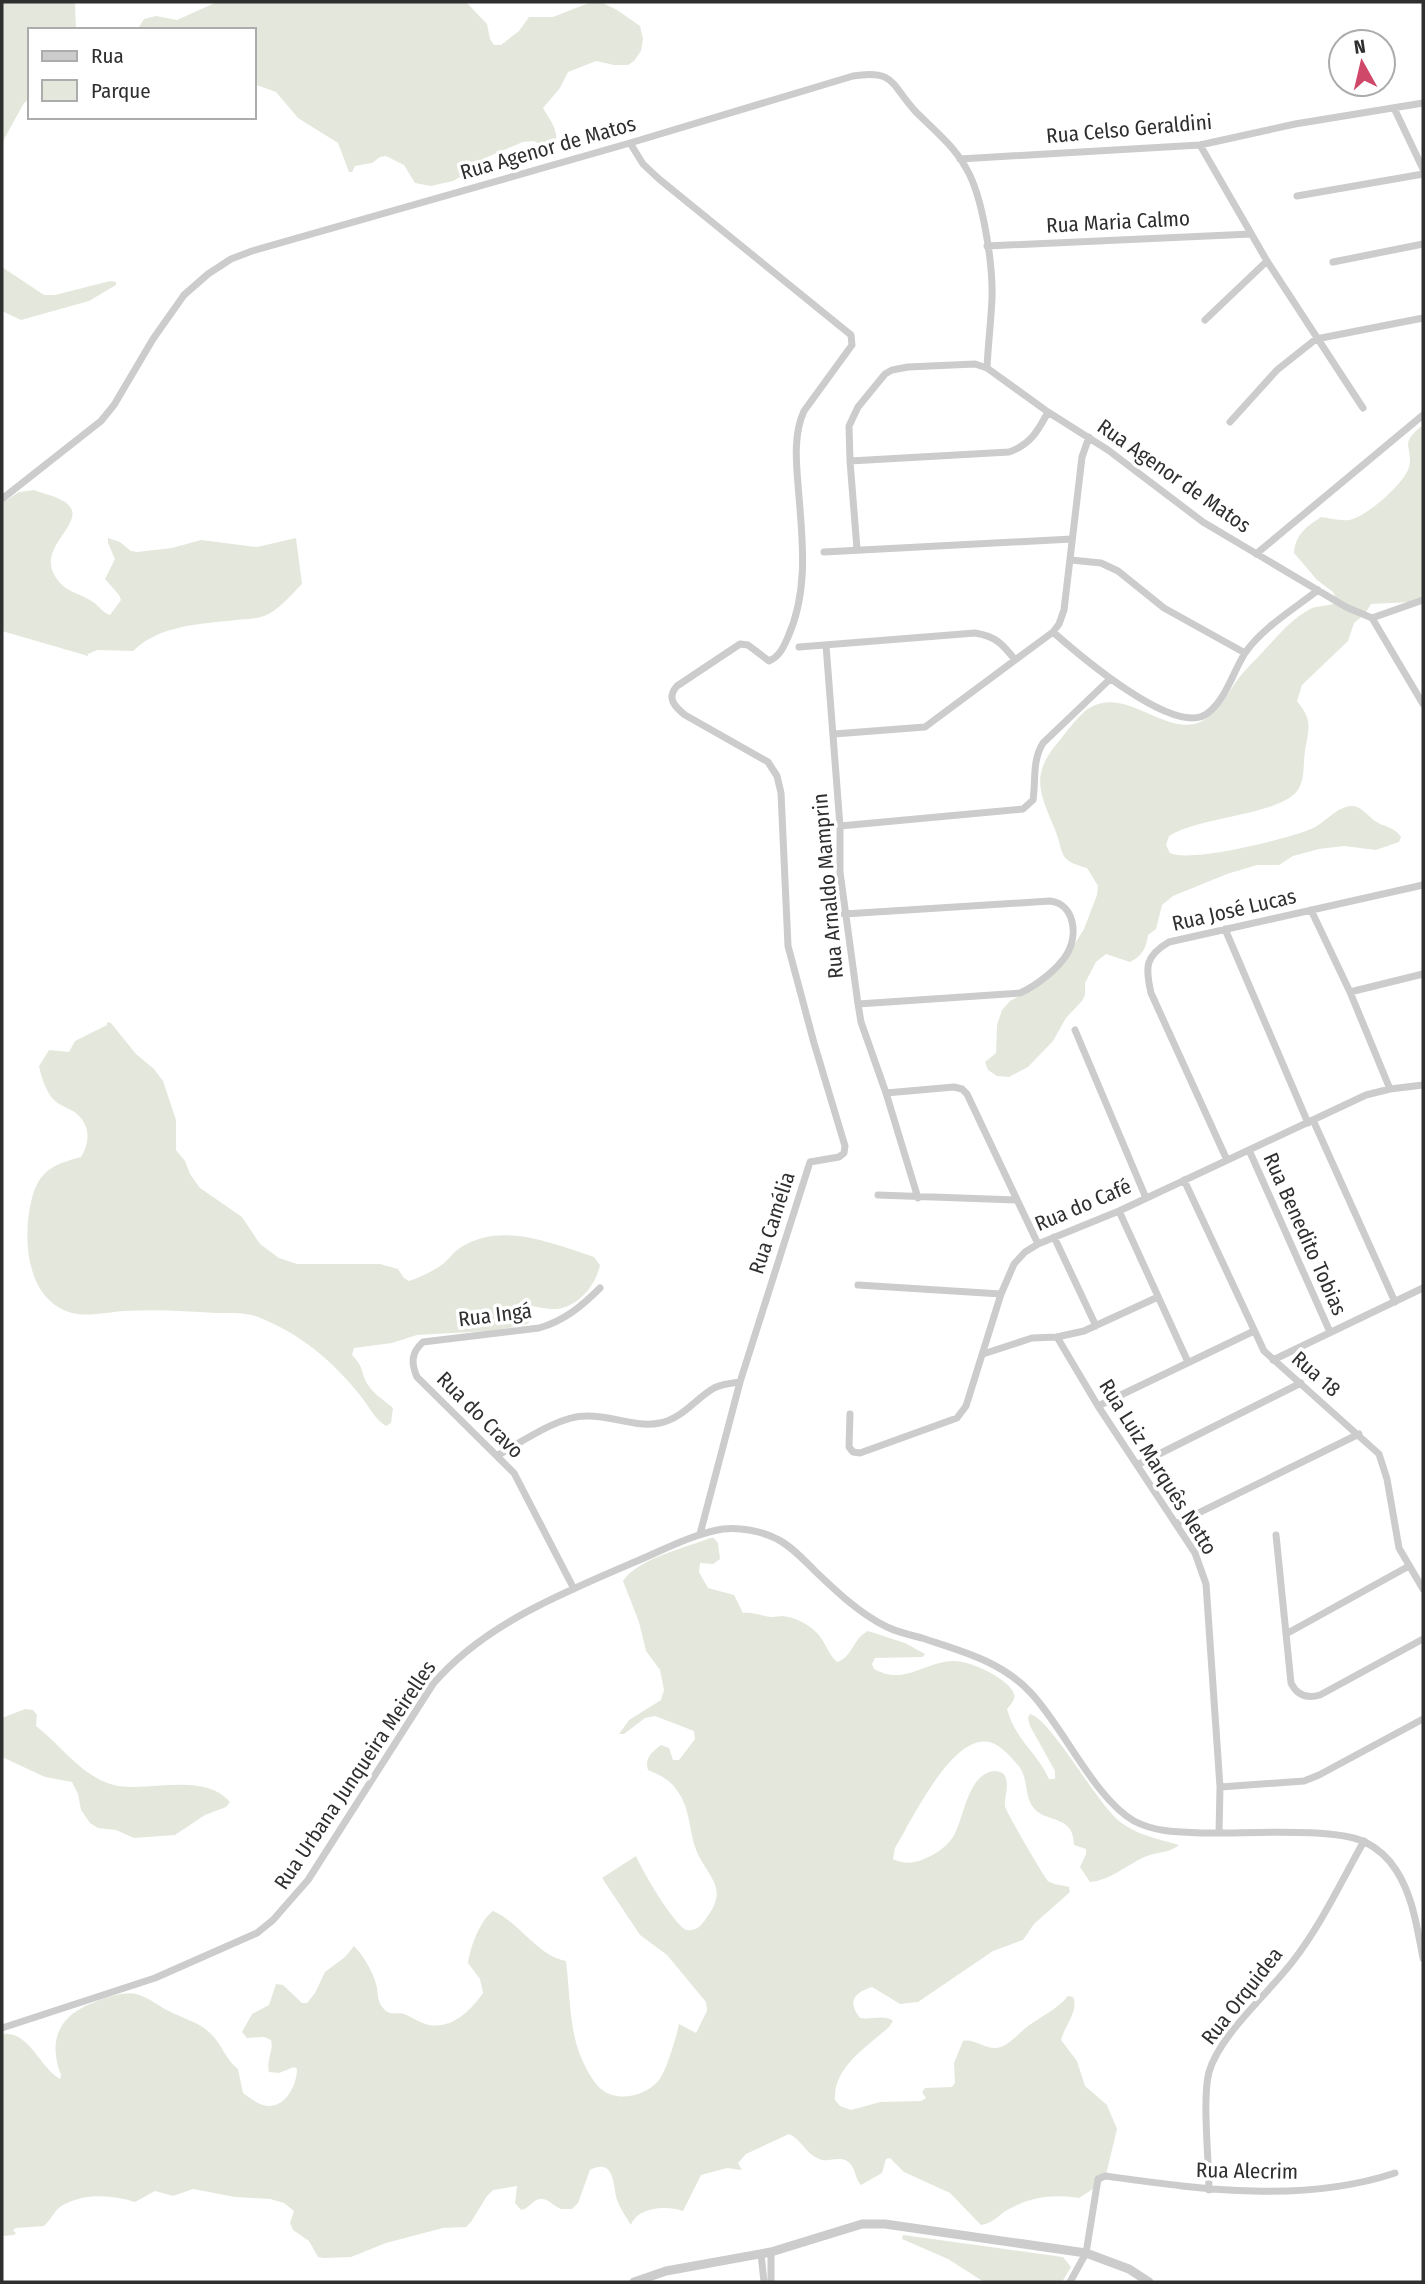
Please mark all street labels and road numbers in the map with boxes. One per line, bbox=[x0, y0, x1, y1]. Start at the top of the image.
street label: Rua Celso Geraldini bbox=[1045, 109, 1213, 149]
street label: Rua Agenor de Matos bbox=[457, 111, 639, 185]
street label: Rua Maria Calmo bbox=[1045, 205, 1191, 239]
street label: Rua Agenor de Matos bbox=[1092, 413, 1256, 539]
street label: Rua Arnaldo Mamprin bbox=[807, 792, 849, 980]
street label: Rua José Lucas bbox=[1169, 883, 1299, 937]
street label: Rua Benedito Tobias bbox=[1257, 1149, 1353, 1319]
street label: Rua Camélia bbox=[743, 1169, 801, 1277]
street label: Rua do Café bbox=[1031, 1173, 1135, 1237]
street label: Rua Ingá bbox=[457, 1298, 533, 1332]
street label: Rua 18 bbox=[1286, 1346, 1346, 1402]
street label: Rua do Cravo bbox=[431, 1366, 529, 1464]
street label: Rua Luiz Marquês Netto bbox=[1093, 1374, 1223, 1560]
street label: Rua Urbana Junqueira Meirelles bbox=[269, 1656, 441, 1894]
street label: Rua Orquidea bbox=[1196, 1942, 1288, 2050]
street label: Rua Alecrim bbox=[1196, 2157, 1298, 2185]

